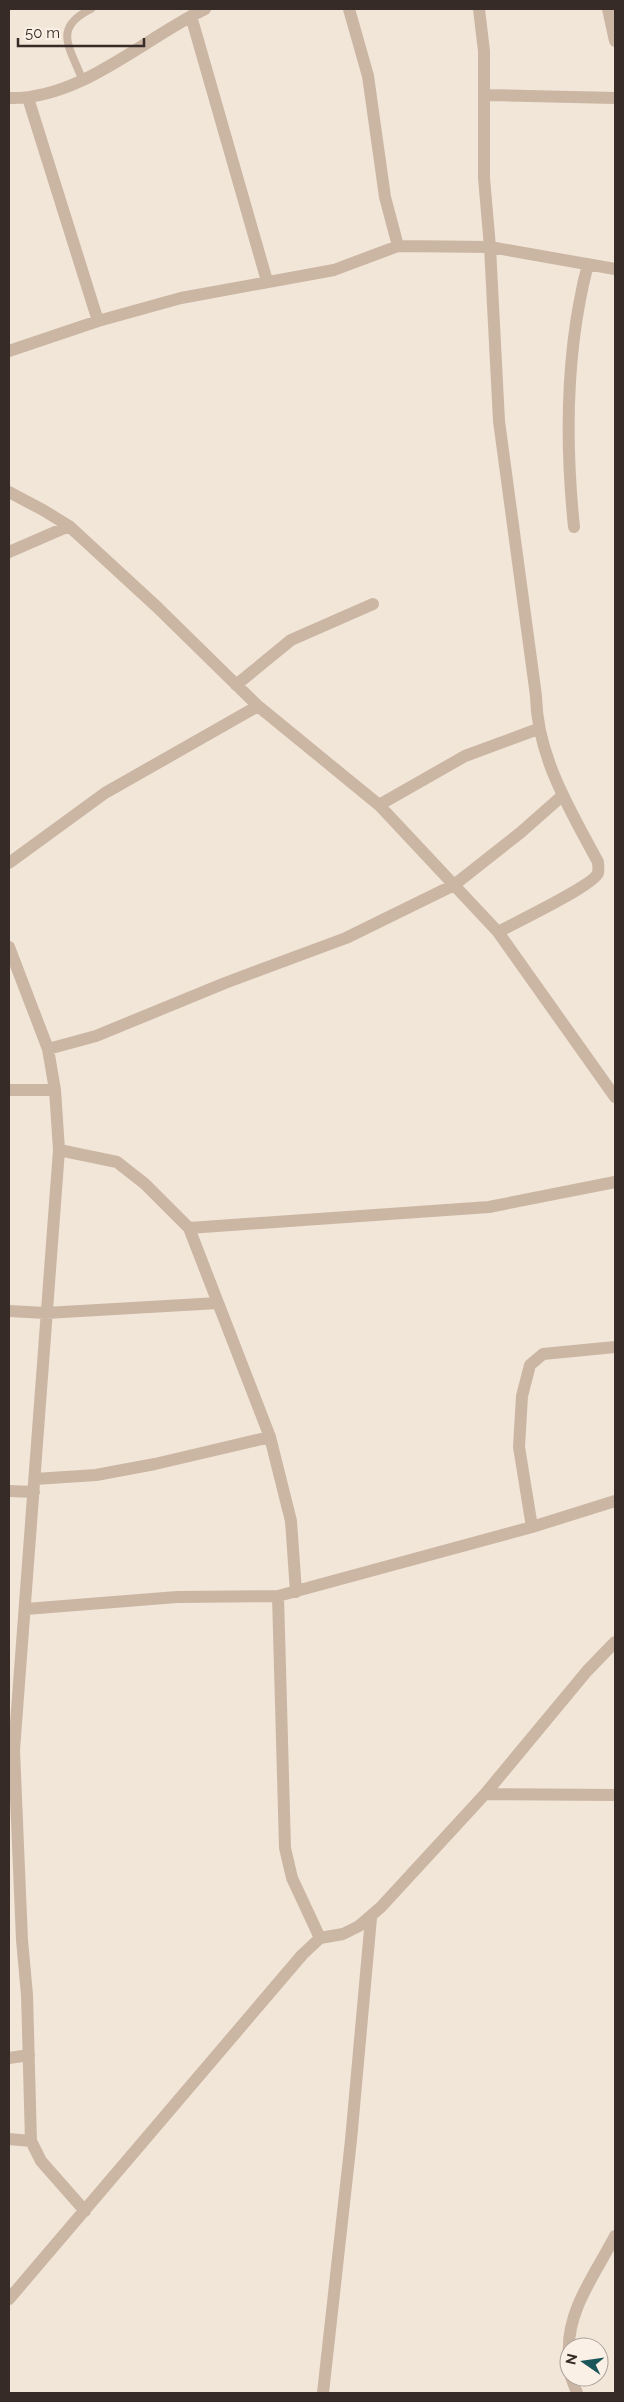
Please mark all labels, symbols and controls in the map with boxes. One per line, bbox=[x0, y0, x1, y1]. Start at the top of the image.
scale bar bbox=[18, 15, 144, 47]
text: 50 m bbox=[25, 24, 60, 42]
north arrow bbox=[559, 2337, 609, 2387]
text: N bbox=[562, 2352, 580, 2366]

